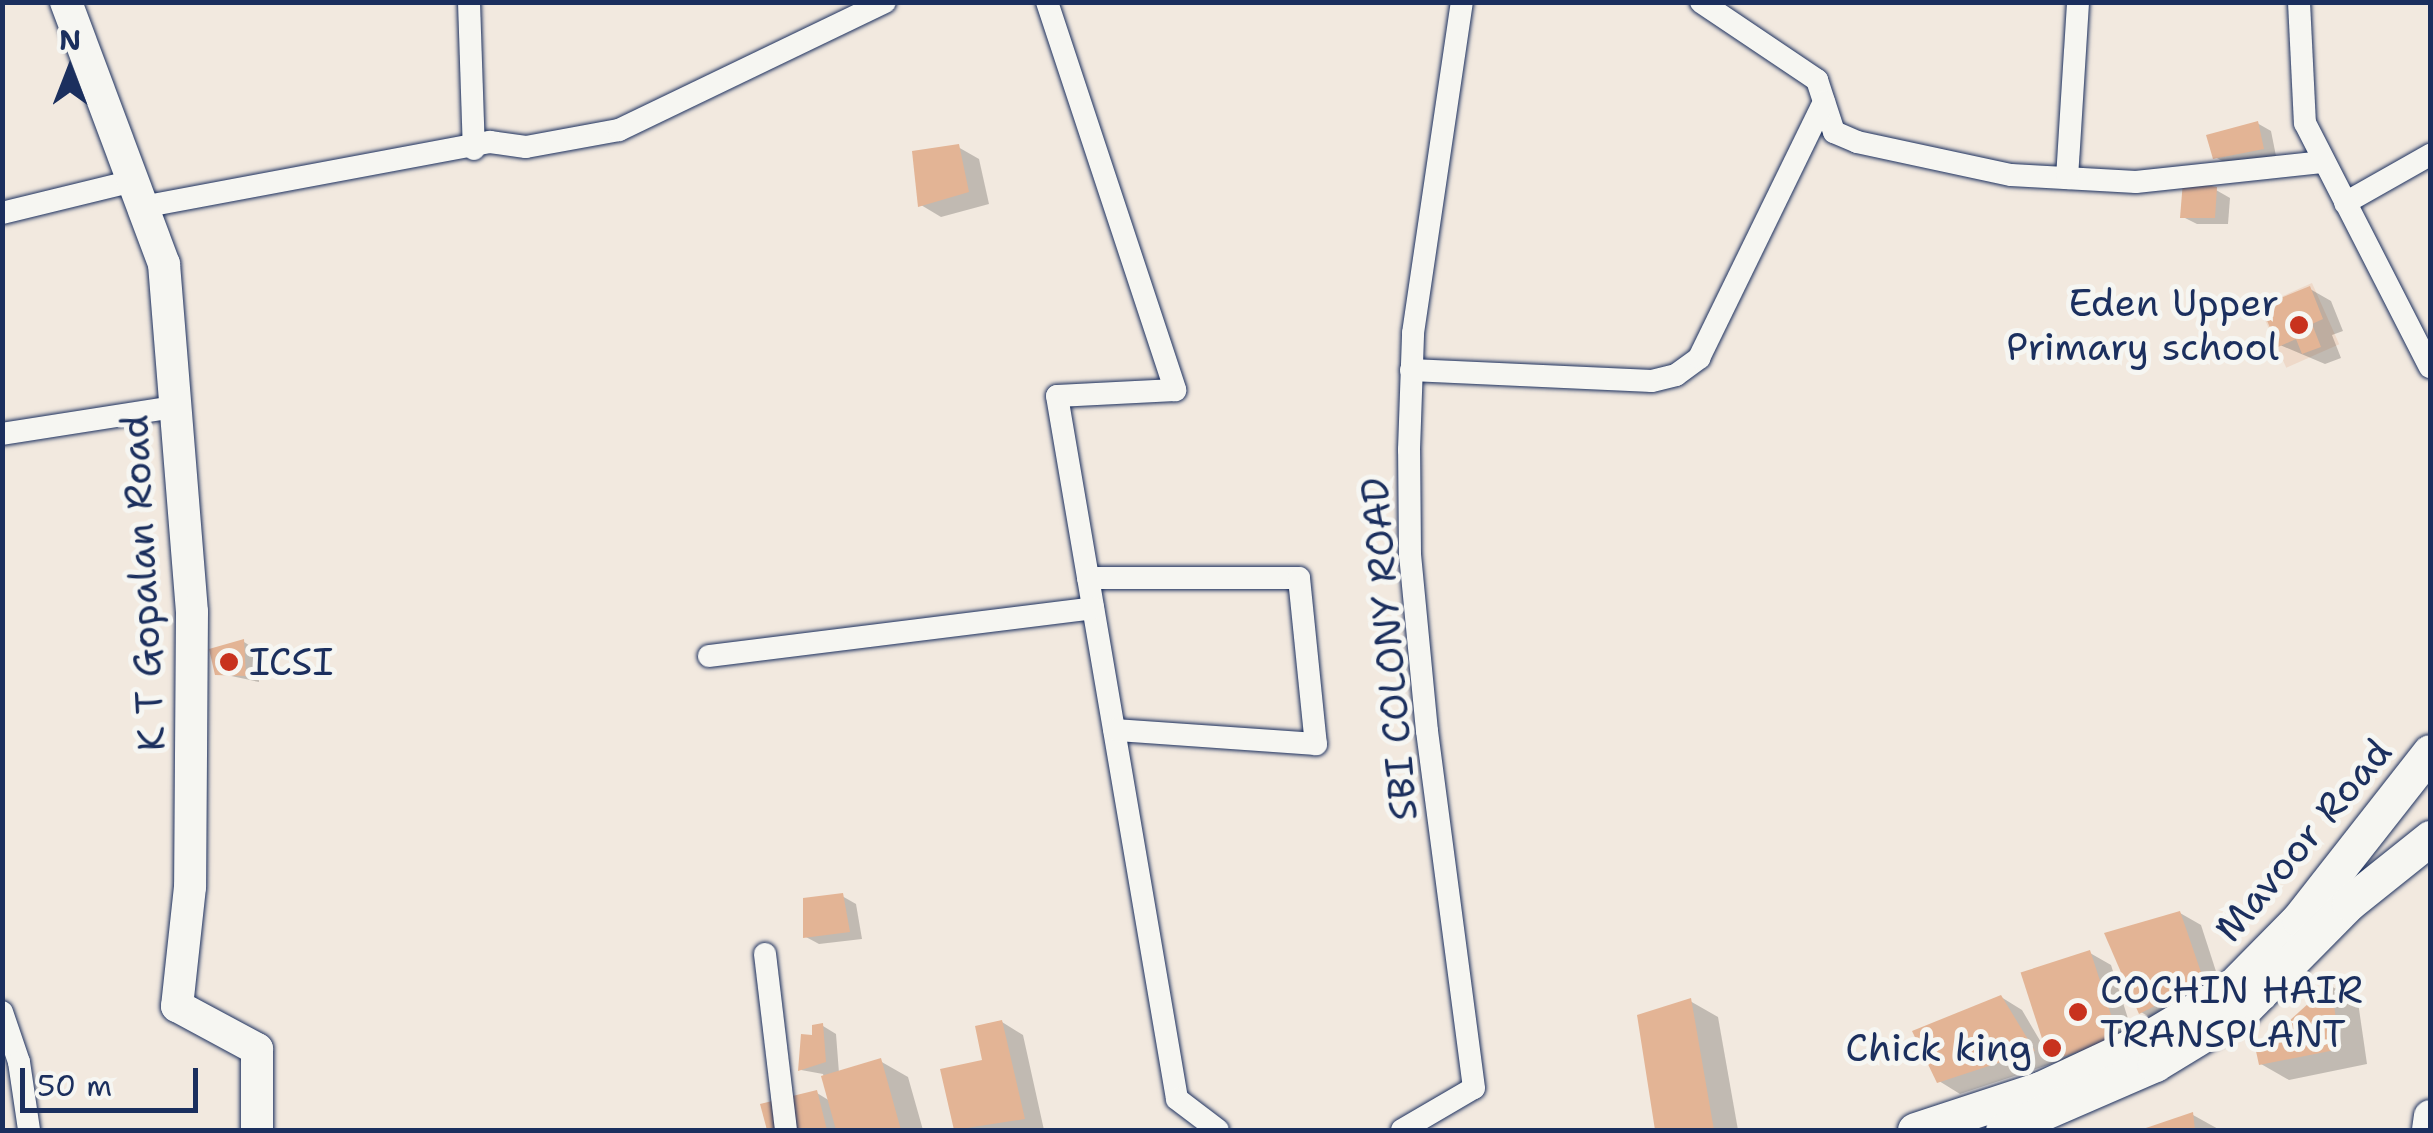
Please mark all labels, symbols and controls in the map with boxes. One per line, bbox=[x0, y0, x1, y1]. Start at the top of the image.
north arrow bbox=[20, 20, 120, 120]
text: N bbox=[59, 21, 81, 59]
place label: Eden Upper Primary school bbox=[2006, 280, 2279, 370]
marker: Eden Upper Primary school bbox=[2288, 314, 2310, 336]
street label: K T Gopalan Road bbox=[111, 413, 175, 753]
street label: SBI COLONY ROAD bbox=[1351, 475, 1427, 823]
place label: ICSI bbox=[249, 639, 333, 685]
marker: ICSI bbox=[218, 651, 240, 673]
street label: Mavoor Road bbox=[2205, 729, 2401, 951]
place label: COCHIN HAIR TRANSPLANT bbox=[2100, 967, 2363, 1056]
marker: COCHIN HAIR TRANSPLANT bbox=[2065, 999, 2091, 1025]
place label: Chick king bbox=[1845, 1025, 2032, 1071]
marker: Chick king bbox=[2041, 1037, 2063, 1059]
scale bar bbox=[25, 1048, 202, 1110]
text: 50 m bbox=[37, 1065, 112, 1106]

